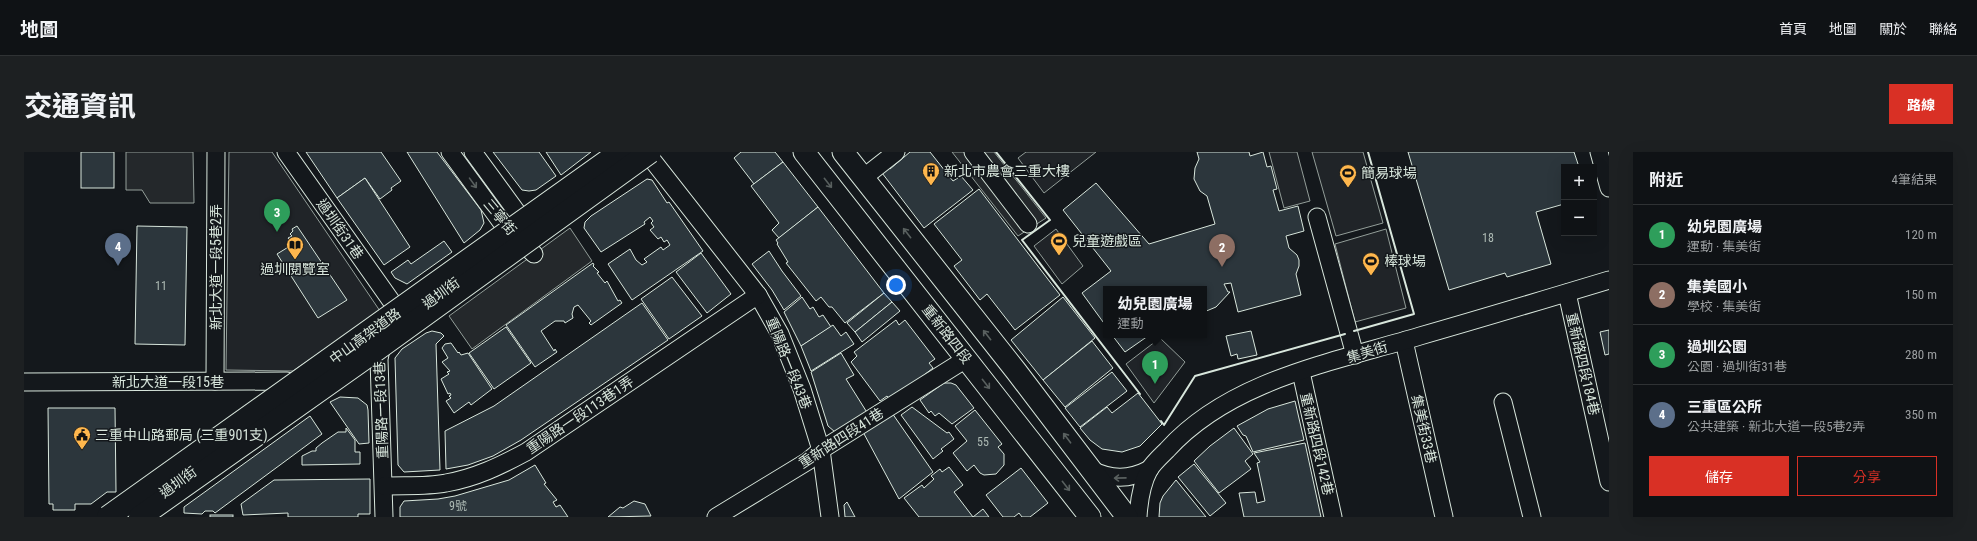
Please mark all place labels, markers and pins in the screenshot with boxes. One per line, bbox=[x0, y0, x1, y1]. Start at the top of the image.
building icon: 新北市農會三重大樓 bbox=[921, 161, 941, 186]
place label: 新北市農會三重大樓 bbox=[944, 163, 1070, 179]
sports icon: 簡易球場 bbox=[1338, 163, 1358, 188]
place label: 簡易球場 bbox=[1361, 165, 1417, 181]
pin: 3 bbox=[264, 199, 290, 232]
sports icon: 兒童遊戲區 bbox=[1049, 231, 1069, 256]
pin: 4 bbox=[105, 233, 131, 266]
place label: 兒童遊戲區 bbox=[1072, 233, 1142, 249]
pin: 2 bbox=[1209, 234, 1235, 267]
library icon: 過圳閱覽室 bbox=[285, 235, 305, 260]
sports icon: 棒球場 bbox=[1361, 251, 1381, 276]
place label: 棒球場 bbox=[1384, 253, 1426, 269]
place label: 過圳閱覽室 bbox=[260, 261, 330, 277]
pin: 1 bbox=[1142, 351, 1168, 384]
public building icon: 三重中山路郵局 (三重901支) bbox=[72, 425, 92, 450]
place label: 三重中山路郵局 (三重901支) bbox=[95, 427, 268, 444]

